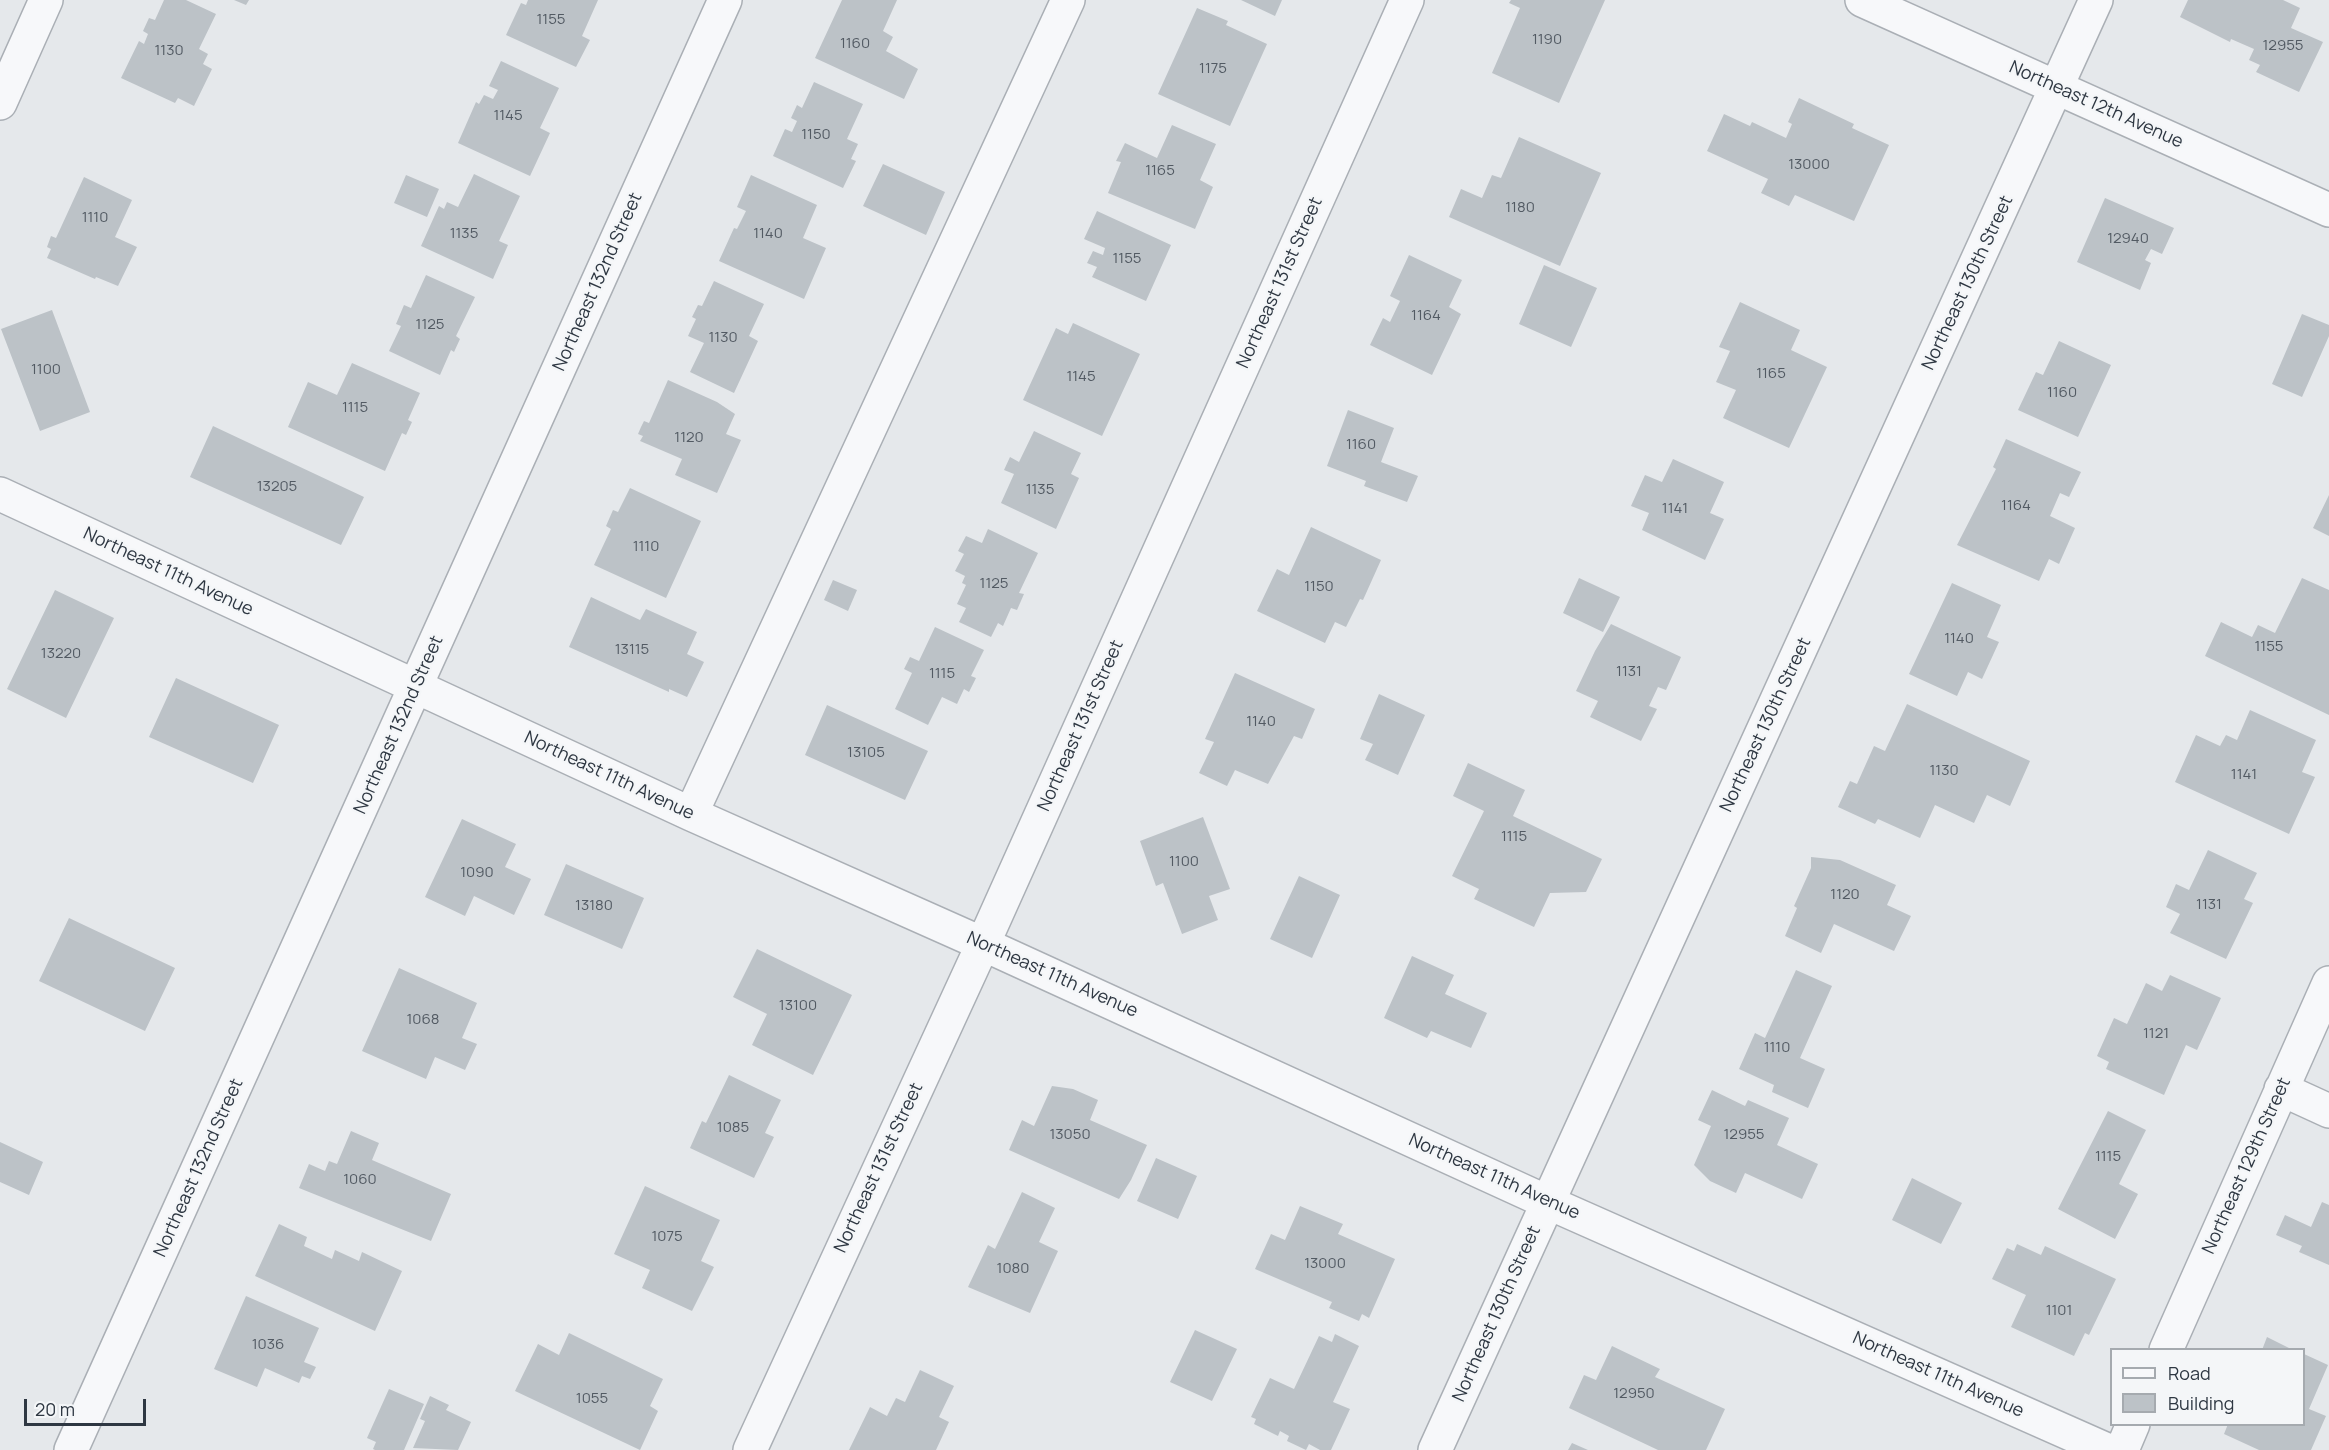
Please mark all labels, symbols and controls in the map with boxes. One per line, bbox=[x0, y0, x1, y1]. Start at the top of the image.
house number: 1155 bbox=[536, 11, 566, 29]
house number: 1190 bbox=[1532, 31, 1562, 49]
house number: 1160 bbox=[840, 35, 870, 53]
house number: 12955 bbox=[2262, 37, 2304, 55]
house number: 1130 bbox=[154, 42, 184, 60]
street label: Northeast 12th Avenue bbox=[2006, 57, 2186, 153]
house number: 1175 bbox=[1199, 60, 1227, 78]
house number: 1145 bbox=[493, 107, 523, 125]
house number: 1150 bbox=[801, 126, 831, 144]
house number: 13000 bbox=[1788, 156, 1830, 174]
house number: 1165 bbox=[1145, 162, 1175, 180]
street label: Northeast 132nd Street bbox=[549, 189, 647, 375]
street label: Northeast 130th Street bbox=[1918, 192, 2018, 374]
street label: Northeast 131st Street bbox=[1232, 194, 1328, 372]
house number: 1180 bbox=[1505, 199, 1535, 217]
house number: 1110 bbox=[82, 209, 108, 227]
house number: 1135 bbox=[450, 225, 478, 243]
house number: 1140 bbox=[753, 225, 783, 243]
house number: 12940 bbox=[2107, 230, 2149, 248]
house number: 1155 bbox=[1112, 250, 1142, 268]
house number: 1164 bbox=[1411, 307, 1441, 325]
house number: 1125 bbox=[416, 316, 444, 334]
house number: 1130 bbox=[708, 329, 738, 347]
house number: 1100 bbox=[31, 361, 61, 379]
house number: 1165 bbox=[1756, 365, 1786, 383]
house number: 1145 bbox=[1066, 368, 1096, 386]
house number: 1160 bbox=[2047, 384, 2077, 402]
house number: 1115 bbox=[342, 399, 368, 417]
house number: 1120 bbox=[674, 429, 704, 447]
house number: 1160 bbox=[1346, 436, 1376, 454]
house number: 13205 bbox=[257, 478, 297, 496]
house number: 1135 bbox=[1026, 481, 1054, 499]
house number: 1164 bbox=[2001, 497, 2031, 515]
house number: 1141 bbox=[1662, 500, 1688, 518]
street label: Northeast 11th Avenue bbox=[80, 523, 256, 621]
house number: 1110 bbox=[633, 538, 659, 556]
house number: 1125 bbox=[980, 575, 1008, 593]
house number: 1150 bbox=[1304, 578, 1334, 596]
house number: 1140 bbox=[1944, 630, 1974, 648]
street label: Northeast 132nd Street bbox=[350, 632, 448, 818]
street label: Northeast 130th Street bbox=[1716, 634, 1816, 816]
street label: Northeast 131st Street bbox=[1033, 637, 1129, 815]
house number: 1155 bbox=[2254, 638, 2284, 656]
house number: 13115 bbox=[615, 641, 649, 659]
house number: 13220 bbox=[41, 645, 81, 663]
house number: 1131 bbox=[1616, 663, 1642, 681]
house number: 1115 bbox=[929, 665, 955, 683]
house number: 1140 bbox=[1246, 713, 1276, 731]
street label: Northeast 11th Avenue bbox=[521, 727, 697, 825]
house number: 13105 bbox=[847, 744, 885, 762]
house number: 1130 bbox=[1929, 762, 1959, 780]
house number: 1141 bbox=[2231, 766, 2257, 784]
house number: 1115 bbox=[1501, 828, 1527, 846]
house number: 1100 bbox=[1169, 853, 1199, 871]
house number: 1090 bbox=[460, 864, 494, 882]
house number: 1120 bbox=[1830, 886, 1860, 904]
house number: 1131 bbox=[2196, 896, 2222, 914]
house number: 13180 bbox=[575, 897, 613, 915]
street label: Northeast 11th Avenue bbox=[963, 927, 1141, 1023]
house number: 13100 bbox=[779, 997, 817, 1015]
house number: 1068 bbox=[406, 1011, 440, 1029]
house number: 1121 bbox=[2143, 1025, 2169, 1043]
house number: 1110 bbox=[1764, 1039, 1790, 1057]
street label: Northeast 129th Street bbox=[2198, 1074, 2296, 1258]
street label: Northeast 132nd Street bbox=[150, 1075, 248, 1261]
street label: Northeast 131st Street bbox=[830, 1080, 928, 1256]
house number: 1085 bbox=[717, 1119, 749, 1137]
house number: 13050 bbox=[1049, 1126, 1091, 1144]
house number: 12955 bbox=[1723, 1126, 1765, 1144]
street label: Northeast 11th Avenue bbox=[1405, 1129, 1583, 1225]
house number: 1115 bbox=[2095, 1148, 2121, 1166]
house number: 1060 bbox=[343, 1171, 377, 1189]
street label: Northeast 130th Street bbox=[1448, 1223, 1546, 1405]
house number: 1075 bbox=[651, 1228, 683, 1246]
house number: 13000 bbox=[1304, 1255, 1346, 1273]
house number: 1080 bbox=[997, 1260, 1029, 1278]
house number: 1101 bbox=[2046, 1302, 2072, 1320]
street label: Northeast 11th Avenue bbox=[1849, 1327, 2027, 1423]
house number: 1036 bbox=[252, 1336, 284, 1354]
legend bbox=[2110, 1348, 2305, 1426]
text: Road bbox=[2168, 1361, 2211, 1385]
house number: 12950 bbox=[1613, 1385, 1655, 1403]
scale bar bbox=[27, 1387, 148, 1425]
house number: 1055 bbox=[576, 1390, 608, 1408]
text: Building bbox=[2168, 1391, 2234, 1415]
text: 20 m bbox=[35, 1397, 75, 1421]

